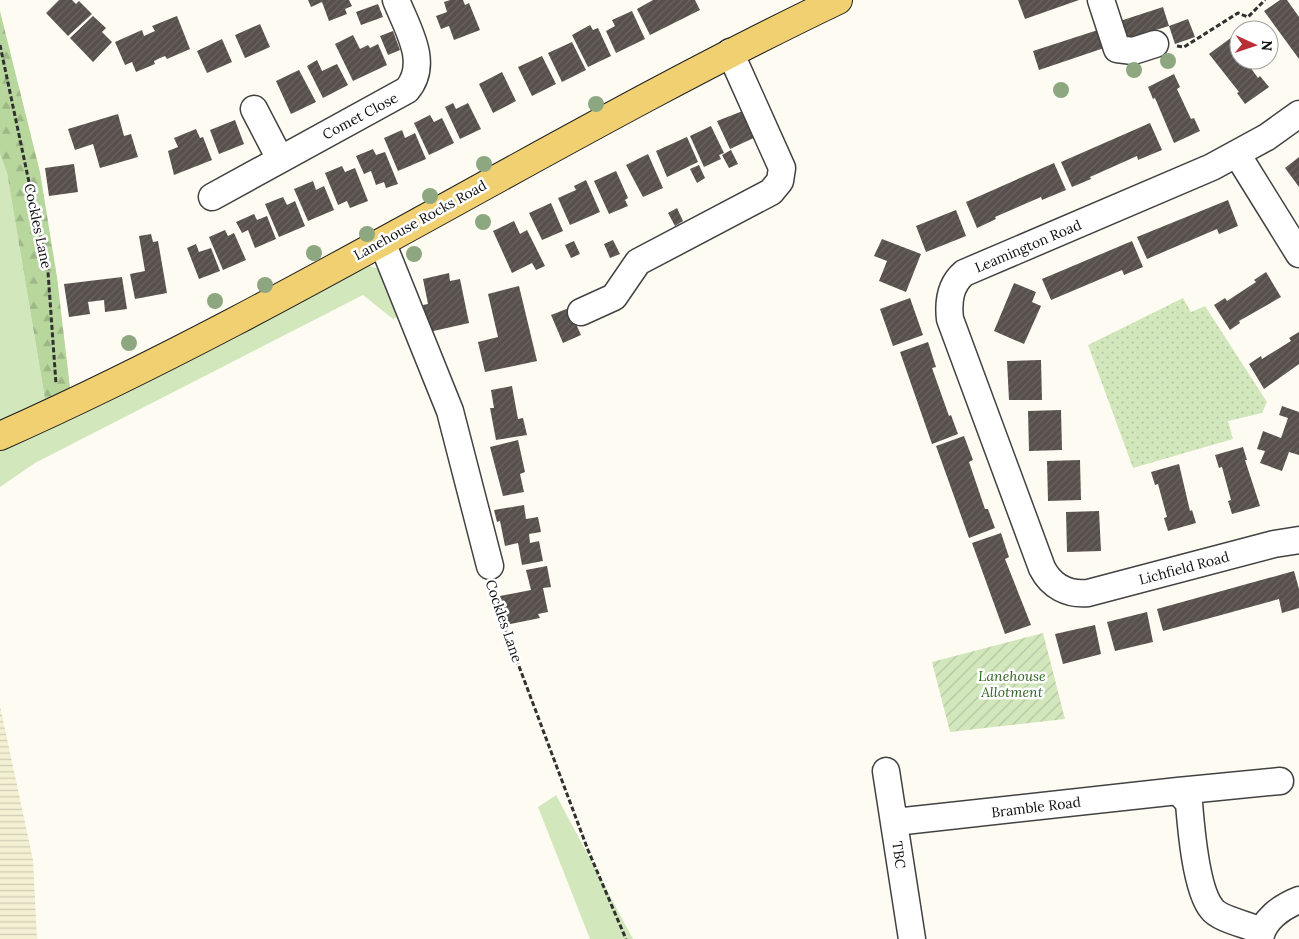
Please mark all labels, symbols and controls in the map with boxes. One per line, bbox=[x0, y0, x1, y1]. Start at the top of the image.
north arrow bbox=[1229, 20, 1279, 70]
text: N bbox=[1258, 40, 1276, 52]
street label: Comet Close bbox=[319, 88, 401, 143]
street label: Lanehouse Rocks Road bbox=[351, 176, 489, 264]
street label: Cockles Lane bbox=[20, 182, 56, 270]
street label: Leamington Road bbox=[972, 215, 1084, 277]
street label: Lichfield Road bbox=[1137, 547, 1231, 589]
street label: Cockles Lane bbox=[481, 577, 527, 665]
park label: Lanehouse Allotment bbox=[978, 667, 1046, 701]
street label: Bramble Road bbox=[990, 793, 1082, 821]
street label: TBC bbox=[888, 840, 910, 870]

